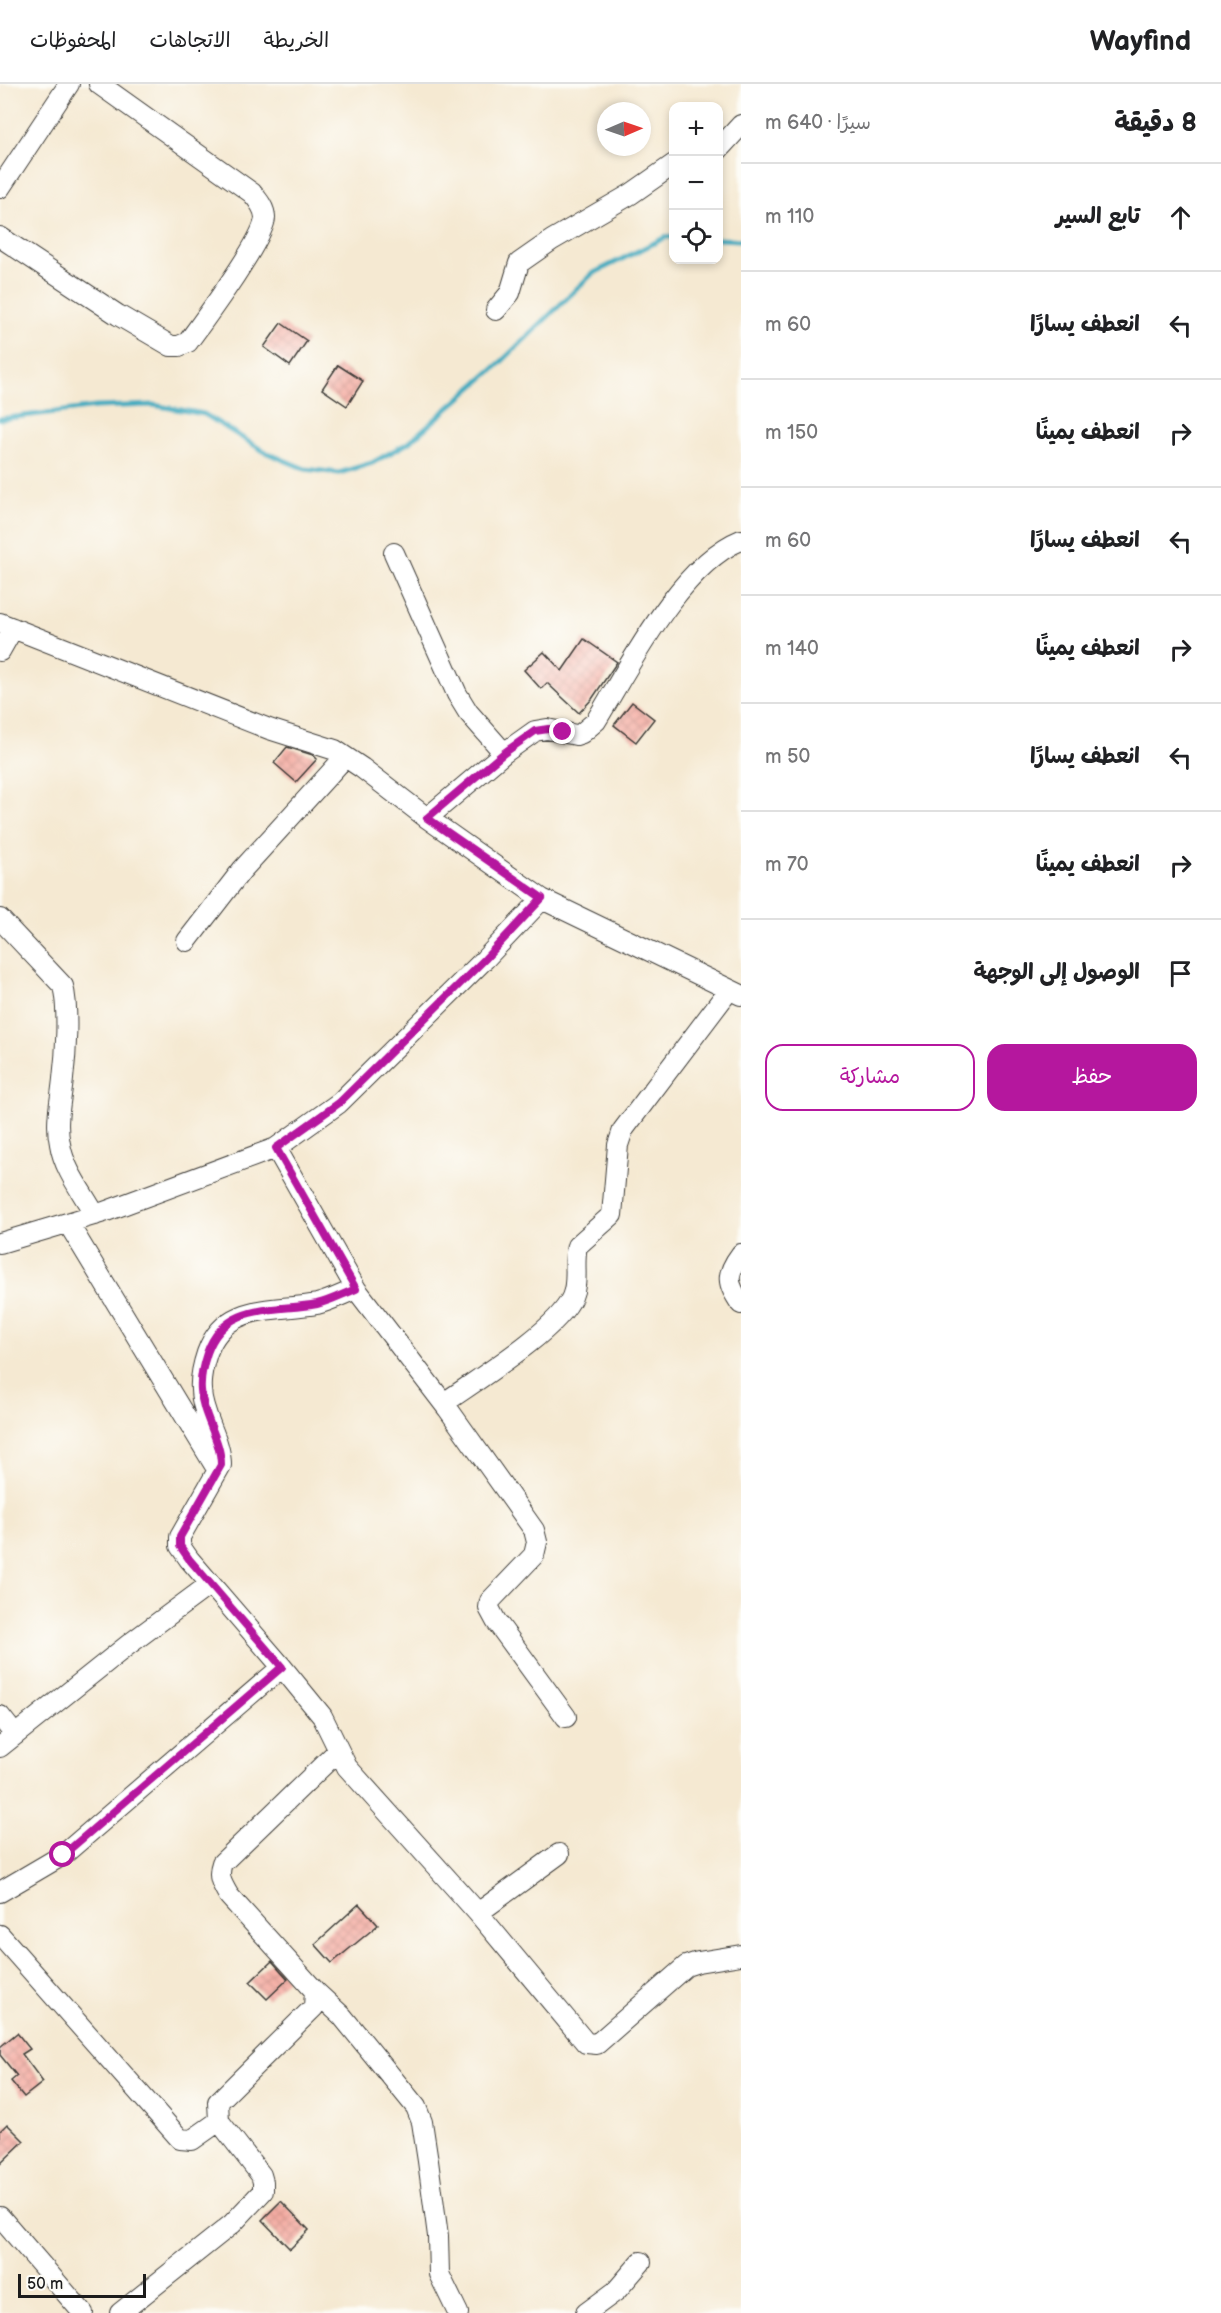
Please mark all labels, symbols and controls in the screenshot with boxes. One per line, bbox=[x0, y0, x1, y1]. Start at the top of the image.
text: Wayfind bbox=[1090, 25, 1191, 58]
text: المحفوظات bbox=[30, 28, 116, 53]
text: الاتجاهات bbox=[149, 28, 231, 53]
text: الخريطة bbox=[264, 28, 329, 53]
north arrow bbox=[597, 102, 651, 156]
map controls bbox=[669, 102, 723, 264]
button: + bbox=[669, 102, 723, 156]
text: 8 دقيقة bbox=[1114, 108, 1197, 139]
text: سيرًا · 640 m bbox=[765, 111, 871, 135]
button: − bbox=[669, 156, 723, 210]
icon: ahead bbox=[1164, 201, 1197, 234]
text: تابع السير bbox=[1056, 203, 1140, 230]
text: 110 m bbox=[765, 205, 814, 229]
button: locate bbox=[669, 210, 723, 264]
icon: left bbox=[1164, 309, 1197, 342]
text: انعطف يسارًا bbox=[1030, 311, 1140, 338]
text: 60 m bbox=[765, 313, 811, 337]
icon: right bbox=[1164, 417, 1197, 450]
text: انعطف يمينًا bbox=[1036, 419, 1140, 446]
text: 150 m bbox=[765, 421, 818, 445]
icon: left bbox=[1164, 525, 1197, 558]
text: انعطف يسارًا bbox=[1030, 527, 1140, 554]
text: 60 m bbox=[765, 529, 811, 553]
icon: right bbox=[1164, 633, 1197, 666]
text: انعطف يمينًا bbox=[1036, 635, 1140, 662]
text: 140 m bbox=[765, 637, 819, 661]
route end bbox=[549, 718, 575, 744]
icon: left bbox=[1164, 741, 1197, 774]
text: انعطف يسارًا bbox=[1030, 743, 1140, 770]
text: 50 m bbox=[765, 745, 810, 769]
icon: right bbox=[1164, 849, 1197, 882]
text: انعطف يمينًا bbox=[1036, 851, 1140, 878]
text: 70 m bbox=[765, 853, 809, 877]
icon: arrive bbox=[1164, 957, 1197, 990]
text: الوصول إلى الوجهة bbox=[973, 959, 1140, 986]
button: مشاركة bbox=[765, 1044, 975, 1111]
button: حفظ bbox=[987, 1044, 1197, 1111]
route start bbox=[49, 1841, 75, 1867]
scale bar bbox=[18, 2271, 146, 2298]
text: 50 m bbox=[27, 2275, 63, 2294]

